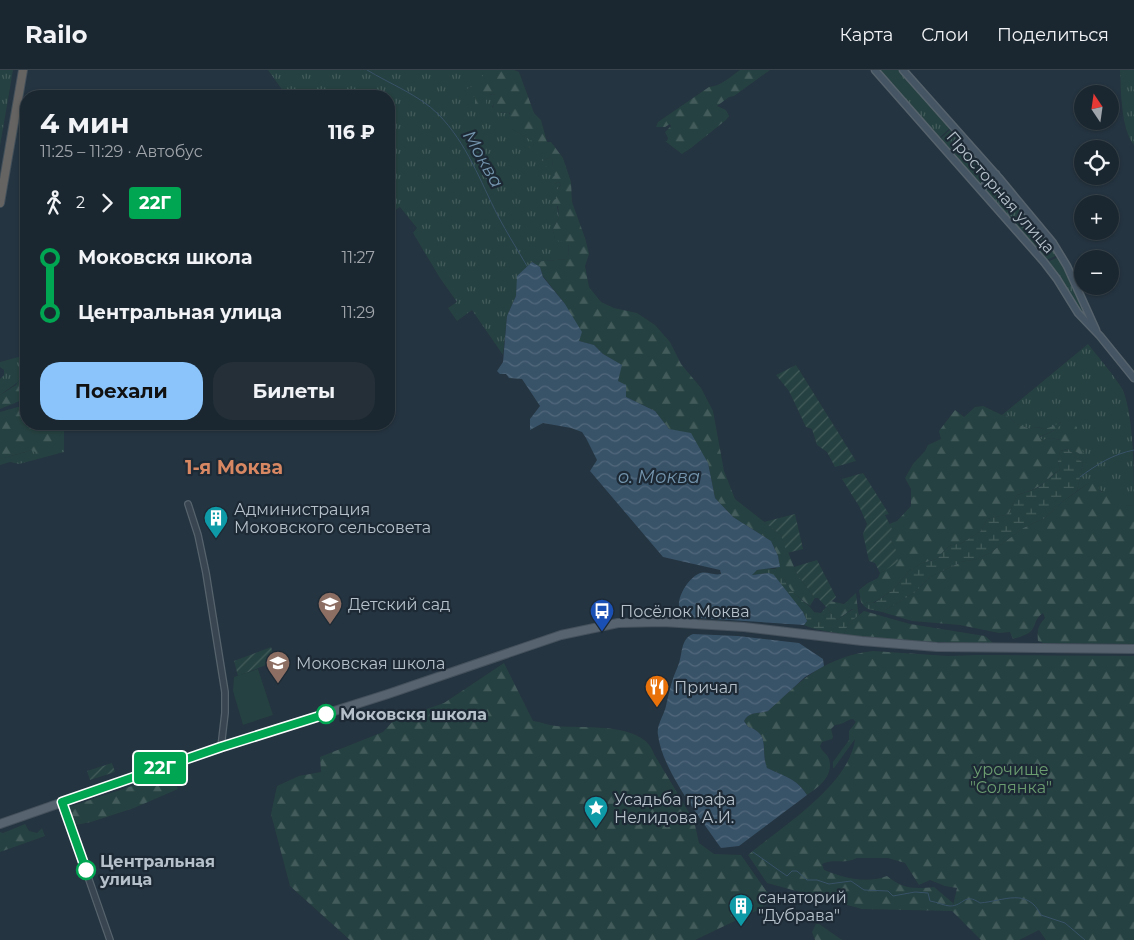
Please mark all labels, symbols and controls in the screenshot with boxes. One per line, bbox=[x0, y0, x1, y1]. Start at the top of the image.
text: Railo bbox=[25, 20, 88, 49]
text: Карта bbox=[839, 24, 893, 46]
text: Слои bbox=[921, 24, 969, 46]
text: Поделиться bbox=[997, 24, 1109, 46]
north arrow bbox=[1074, 85, 1119, 130]
map controls bbox=[1074, 85, 1119, 295]
text: 4 мин bbox=[40, 106, 129, 140]
text: 116 ₽ bbox=[328, 121, 375, 144]
water label: Моква bbox=[458, 126, 508, 192]
street label: Просторная улица bbox=[942, 127, 1059, 257]
button: locate bbox=[1074, 140, 1119, 185]
text: 11:25 – 11:29 · Автобус bbox=[40, 142, 203, 161]
icon: walk bbox=[40, 189, 68, 217]
icon: forward bbox=[93, 189, 121, 217]
text: 22Г bbox=[139, 192, 171, 214]
text: 2 bbox=[76, 193, 85, 212]
button: + bbox=[1074, 195, 1119, 240]
text: Моковскя школа bbox=[78, 246, 252, 269]
text: 11:27 bbox=[342, 248, 375, 267]
button: − bbox=[1074, 250, 1119, 295]
text: Центральная улица bbox=[78, 301, 282, 324]
text: 11:29 bbox=[341, 303, 375, 322]
button: Поехали bbox=[40, 362, 203, 420]
button: Билеты bbox=[213, 362, 375, 420]
district label: 1-я Моква bbox=[185, 456, 283, 479]
water label: о. Моква bbox=[618, 466, 700, 488]
place label: Администрация Моковского сельсовета bbox=[234, 500, 431, 537]
building icon: Администрация Моковского сельсовета bbox=[203, 505, 229, 539]
school or university icon: Детский сад bbox=[317, 591, 343, 625]
place label: Детский сад bbox=[348, 595, 450, 614]
bus stop icon: Посёлок Моква bbox=[589, 598, 615, 632]
place label: Посёлок Моква bbox=[620, 602, 750, 621]
school or university icon: Моковская школа bbox=[265, 650, 291, 684]
place label: Моковская школа bbox=[296, 654, 445, 673]
restaurant icon: Причал bbox=[644, 674, 670, 708]
place label: Причал bbox=[674, 678, 738, 697]
marker: Моковскя школа bbox=[316, 704, 336, 724]
place label: Моковскя школа bbox=[340, 705, 487, 724]
line badge: 22Г bbox=[131, 752, 189, 784]
text: 22Г bbox=[144, 757, 176, 779]
park label: урочище "Солянка" bbox=[970, 760, 1052, 797]
place label: Усадьба графа Нелидова А.И. bbox=[614, 790, 735, 827]
place icon: Усадьба графа Нелидова А.И. bbox=[583, 795, 609, 829]
place label: Центральная улица bbox=[99, 852, 215, 889]
marker: Центральная улица bbox=[76, 860, 96, 880]
place label: санаторий "Дубрава" bbox=[758, 888, 847, 925]
building icon: санаторий "Дубрава" bbox=[728, 893, 754, 927]

